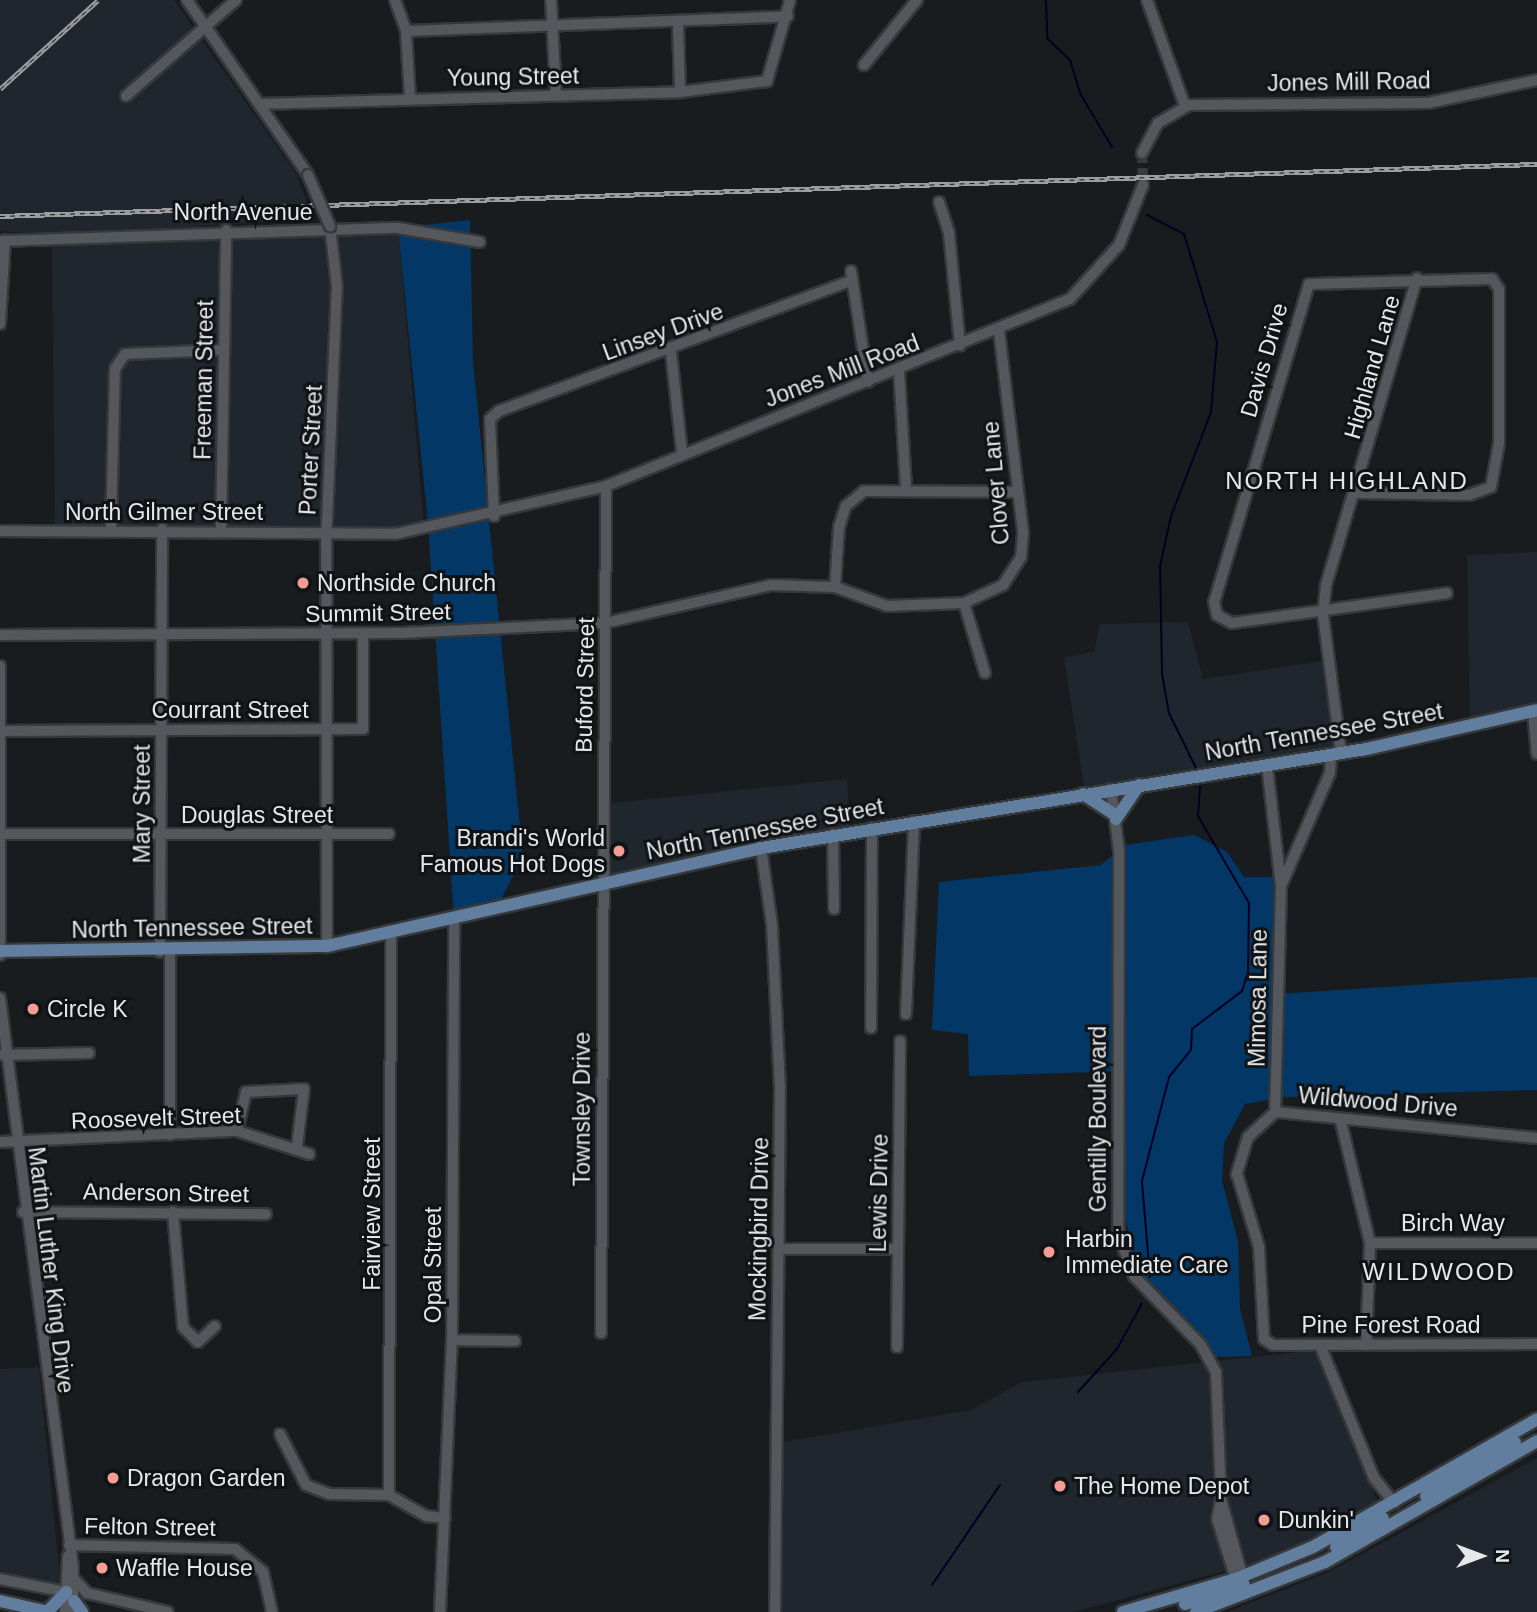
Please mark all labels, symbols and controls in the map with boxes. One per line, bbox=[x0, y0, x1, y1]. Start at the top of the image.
street label: Young Street bbox=[447, 62, 579, 92]
street label: Jones Mill Road bbox=[1267, 67, 1431, 97]
street label: North Avenue bbox=[173, 198, 313, 226]
street label: Highland Lane bbox=[1338, 292, 1406, 442]
street label: Linsey Drive bbox=[599, 297, 727, 367]
street label: Freeman Street bbox=[189, 300, 219, 460]
street label: Davis Drive bbox=[1235, 300, 1293, 420]
street label: Jones Mill Road bbox=[761, 329, 923, 413]
street label: Porter Street bbox=[294, 384, 328, 516]
street label: Clover Lane bbox=[977, 420, 1015, 546]
district label: NORTH HIGHLAND bbox=[1227, 467, 1467, 495]
street label: North Gilmer Street bbox=[65, 498, 263, 526]
place label: Northside Church bbox=[317, 569, 496, 597]
marker: Northside Church bbox=[295, 575, 311, 591]
street label: Summit Street bbox=[305, 598, 451, 628]
street label: Buford Street bbox=[570, 617, 600, 753]
street label: Courrant Street bbox=[151, 696, 309, 724]
street label: North Tennessee Street bbox=[1203, 697, 1445, 767]
street label: Mary Street bbox=[128, 745, 156, 863]
street label: North Tennessee Street bbox=[644, 792, 886, 866]
street label: Douglas Street bbox=[181, 801, 333, 829]
place label: Brandi's World Famous Hot Dogs bbox=[420, 824, 605, 878]
marker: Brandi's World Famous Hot Dogs bbox=[611, 843, 627, 859]
street label: North Tennessee Street bbox=[71, 912, 313, 944]
street label: Mimosa Lane bbox=[1243, 929, 1273, 1067]
place label: Circle K bbox=[47, 995, 128, 1023]
marker: Circle K bbox=[25, 1001, 41, 1017]
street label: Gentilly Boulevard bbox=[1084, 1026, 1112, 1212]
street label: Townsley Drive bbox=[568, 1032, 596, 1186]
street label: Wildwood Drive bbox=[1297, 1081, 1459, 1123]
street label: Roosevelt Street bbox=[71, 1101, 241, 1135]
street label: Lewis Drive bbox=[864, 1133, 894, 1253]
street label: Fairview Street bbox=[358, 1137, 386, 1291]
street label: Mockingbird Drive bbox=[744, 1137, 774, 1321]
street label: Martin Luther King Drive bbox=[22, 1145, 80, 1395]
street label: Anderson Street bbox=[83, 1178, 249, 1208]
street label: Opal Street bbox=[419, 1207, 447, 1323]
street label: Birch Way bbox=[1401, 1209, 1505, 1237]
place label: Harbin Immediate Care bbox=[1065, 1225, 1229, 1279]
marker: Harbin Immediate Care bbox=[1039, 1242, 1059, 1262]
district label: WILDWOOD bbox=[1363, 1258, 1515, 1286]
street label: Pine Forest Road bbox=[1302, 1311, 1480, 1339]
place label: Dragon Garden bbox=[127, 1464, 286, 1492]
marker: Dragon Garden bbox=[105, 1470, 121, 1486]
place label: The Home Depot bbox=[1074, 1472, 1249, 1500]
marker: The Home Depot bbox=[1052, 1478, 1068, 1494]
place label: Dunkin' bbox=[1278, 1506, 1354, 1534]
street label: Felton Street bbox=[84, 1512, 216, 1542]
marker: Dunkin' bbox=[1256, 1512, 1272, 1528]
north arrow bbox=[1446, 1521, 1516, 1591]
text: N bbox=[1492, 1549, 1513, 1563]
place label: Waffle House bbox=[116, 1554, 253, 1582]
marker: Waffle House bbox=[94, 1560, 110, 1576]

